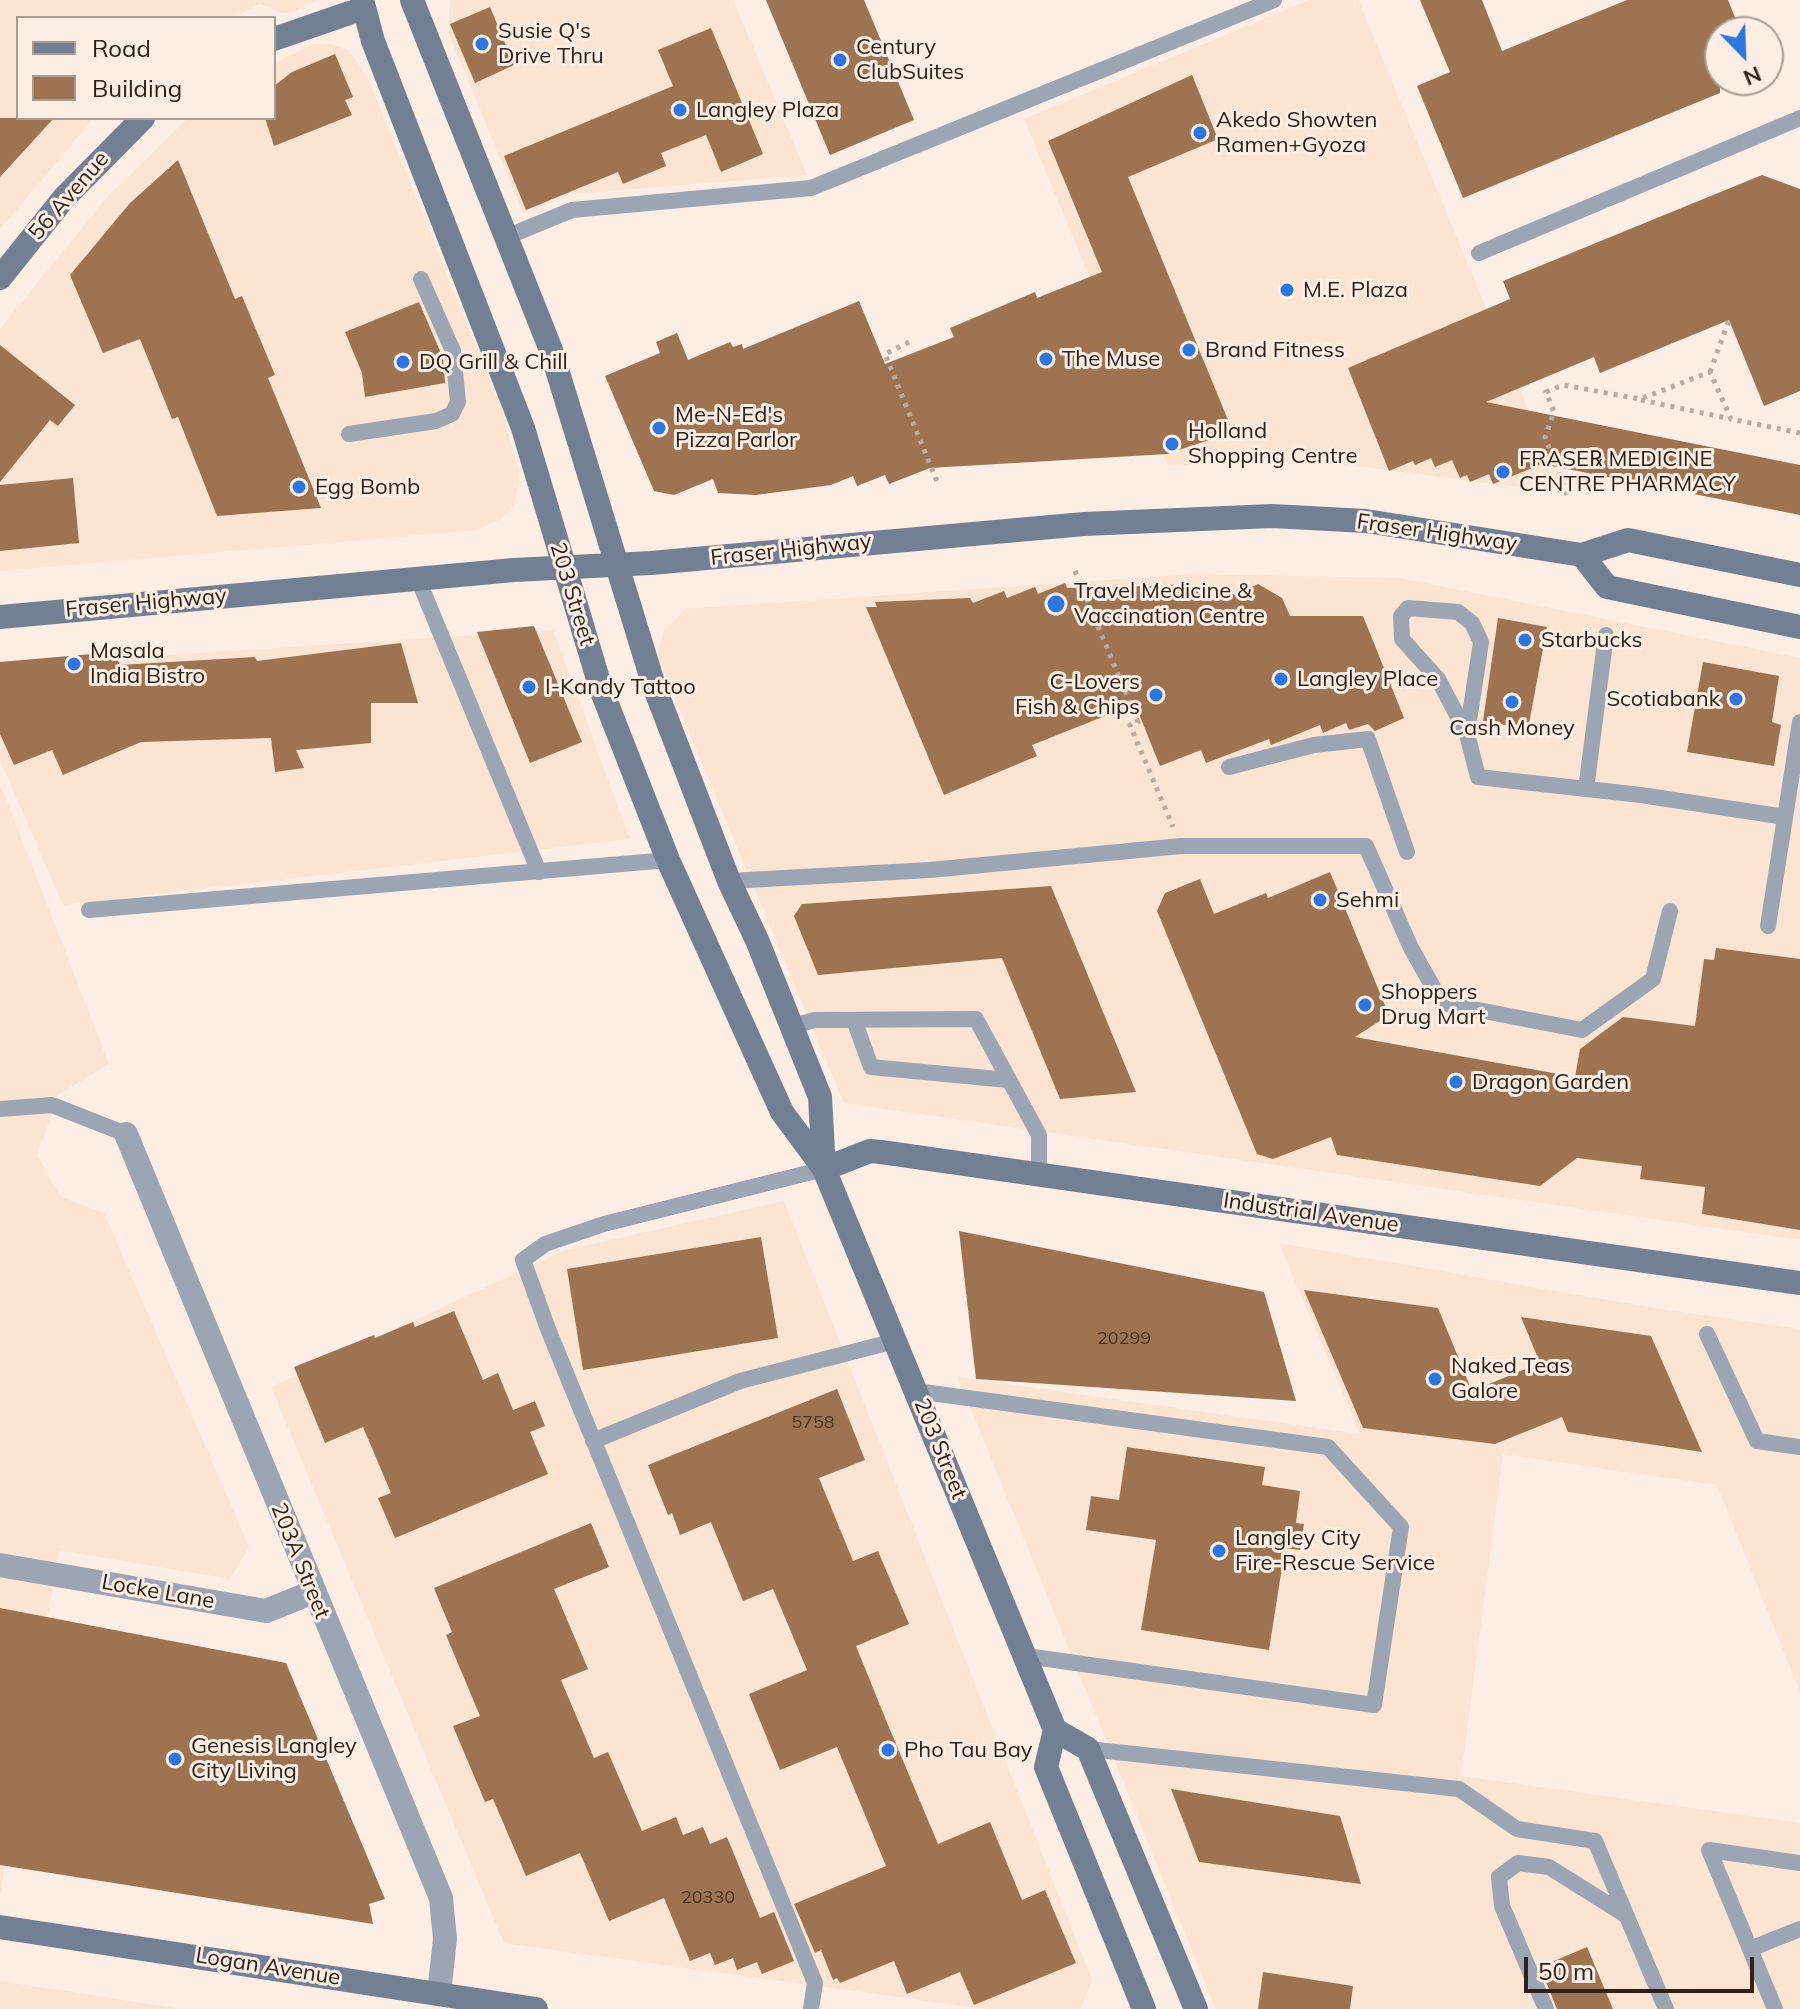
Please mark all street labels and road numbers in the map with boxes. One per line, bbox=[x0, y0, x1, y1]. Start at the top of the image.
street label: 56 Avenue bbox=[23, 146, 115, 246]
street label: Fraser Highway bbox=[1355, 509, 1519, 557]
street label: Fraser Highway bbox=[709, 528, 873, 572]
street label: 203 Street bbox=[544, 539, 600, 649]
street label: Fraser Highway bbox=[64, 583, 228, 623]
street label: Industrial Avenue bbox=[1222, 1188, 1400, 1238]
street label: 203 Street bbox=[908, 1395, 972, 1503]
street label: 203A Street bbox=[265, 1499, 335, 1623]
street label: Locke Lane bbox=[100, 1569, 216, 1615]
street label: Logan Avenue bbox=[194, 1943, 342, 1991]

